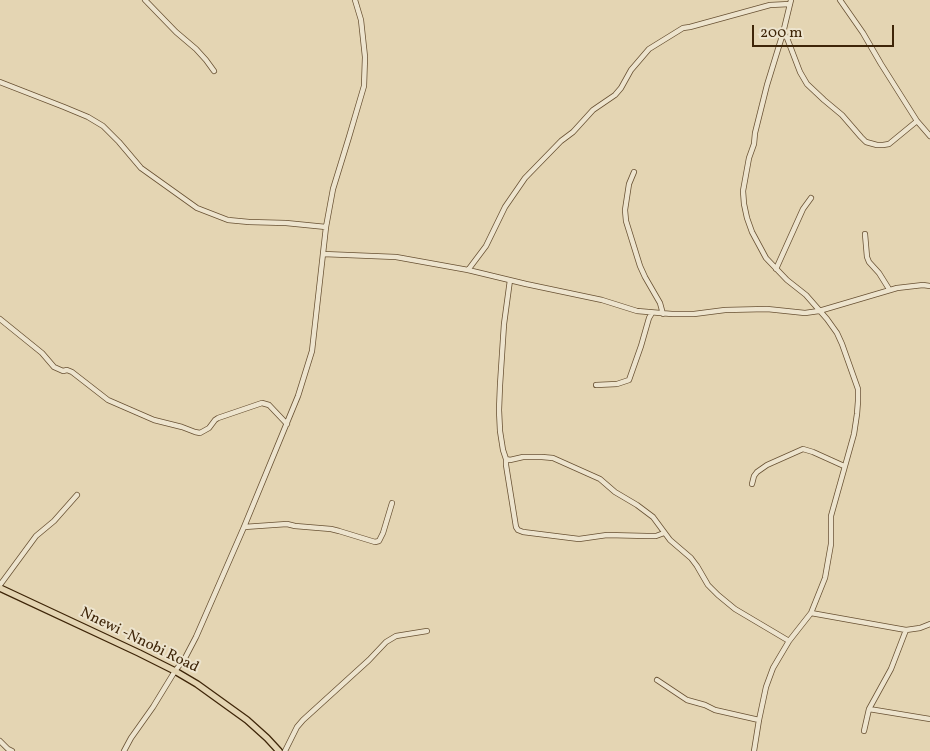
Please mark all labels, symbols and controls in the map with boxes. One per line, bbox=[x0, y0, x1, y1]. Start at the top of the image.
scale bar bbox=[755, 15, 898, 47]
text: 200 m bbox=[760, 23, 803, 44]
street label: Nnewi -Nnobi Road bbox=[77, 605, 201, 677]

